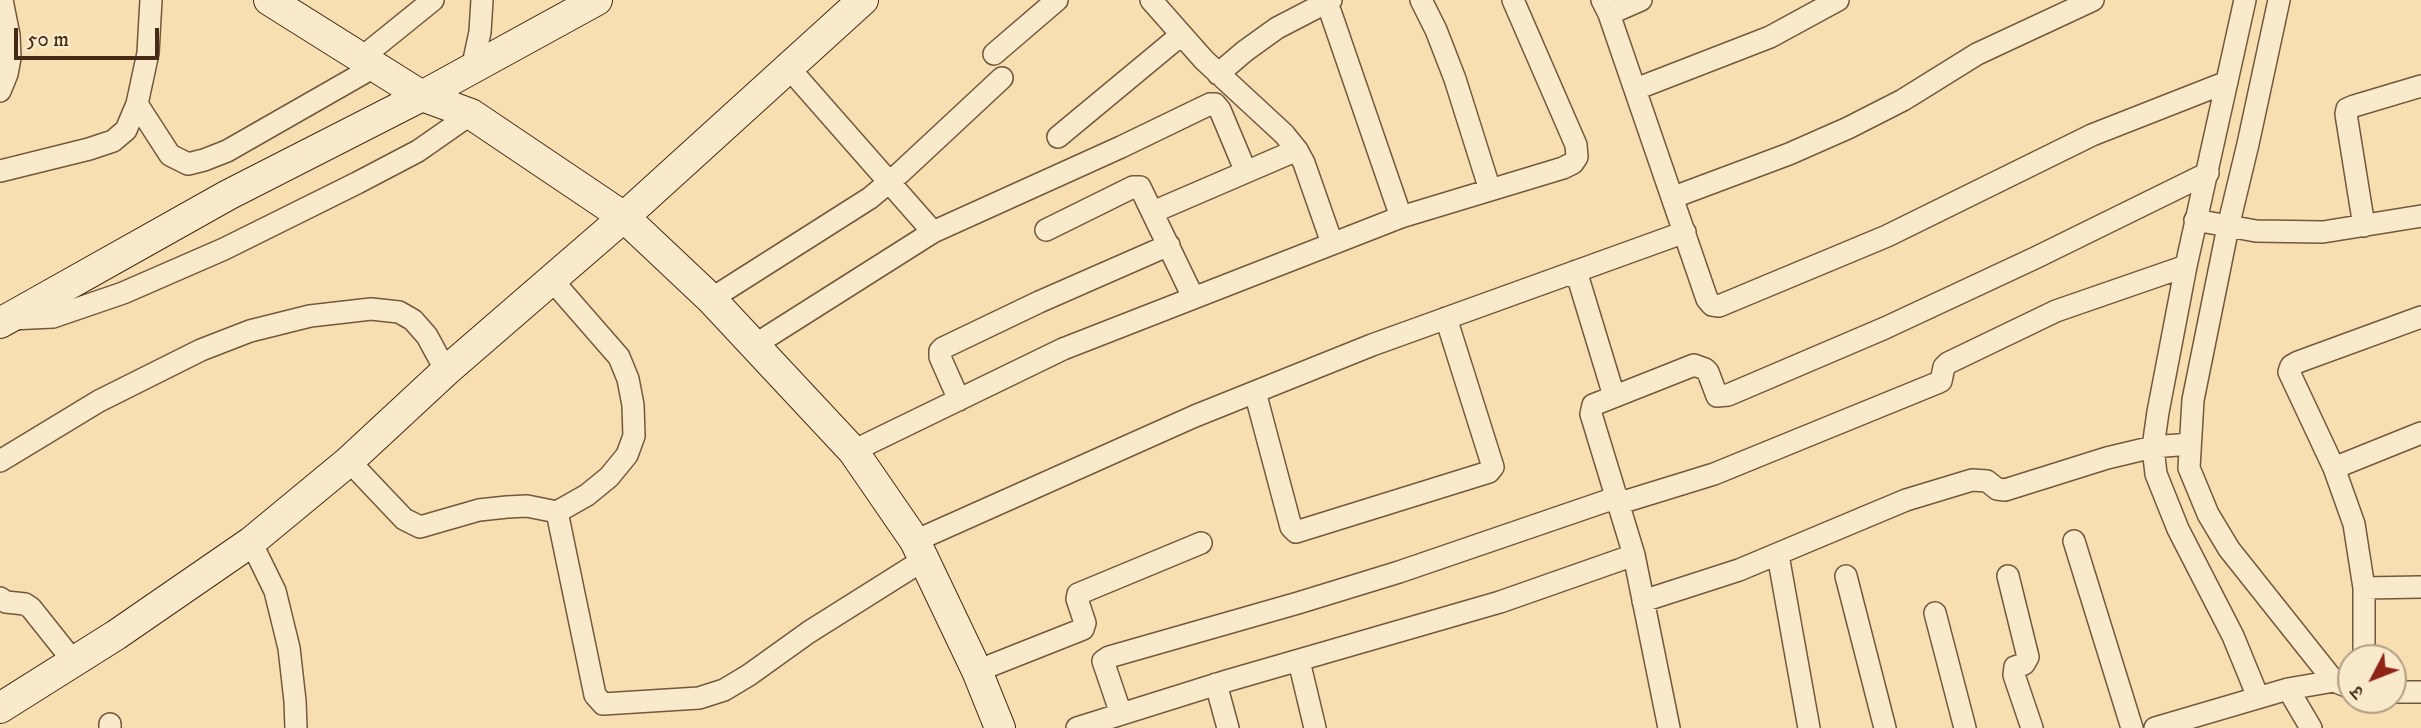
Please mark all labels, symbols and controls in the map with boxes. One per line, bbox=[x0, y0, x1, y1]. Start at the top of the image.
scale bar bbox=[18, 14, 163, 58]
text: 50 m bbox=[27, 27, 69, 53]
north arrow bbox=[2337, 644, 2407, 714]
text: उ bbox=[2346, 681, 2369, 703]

